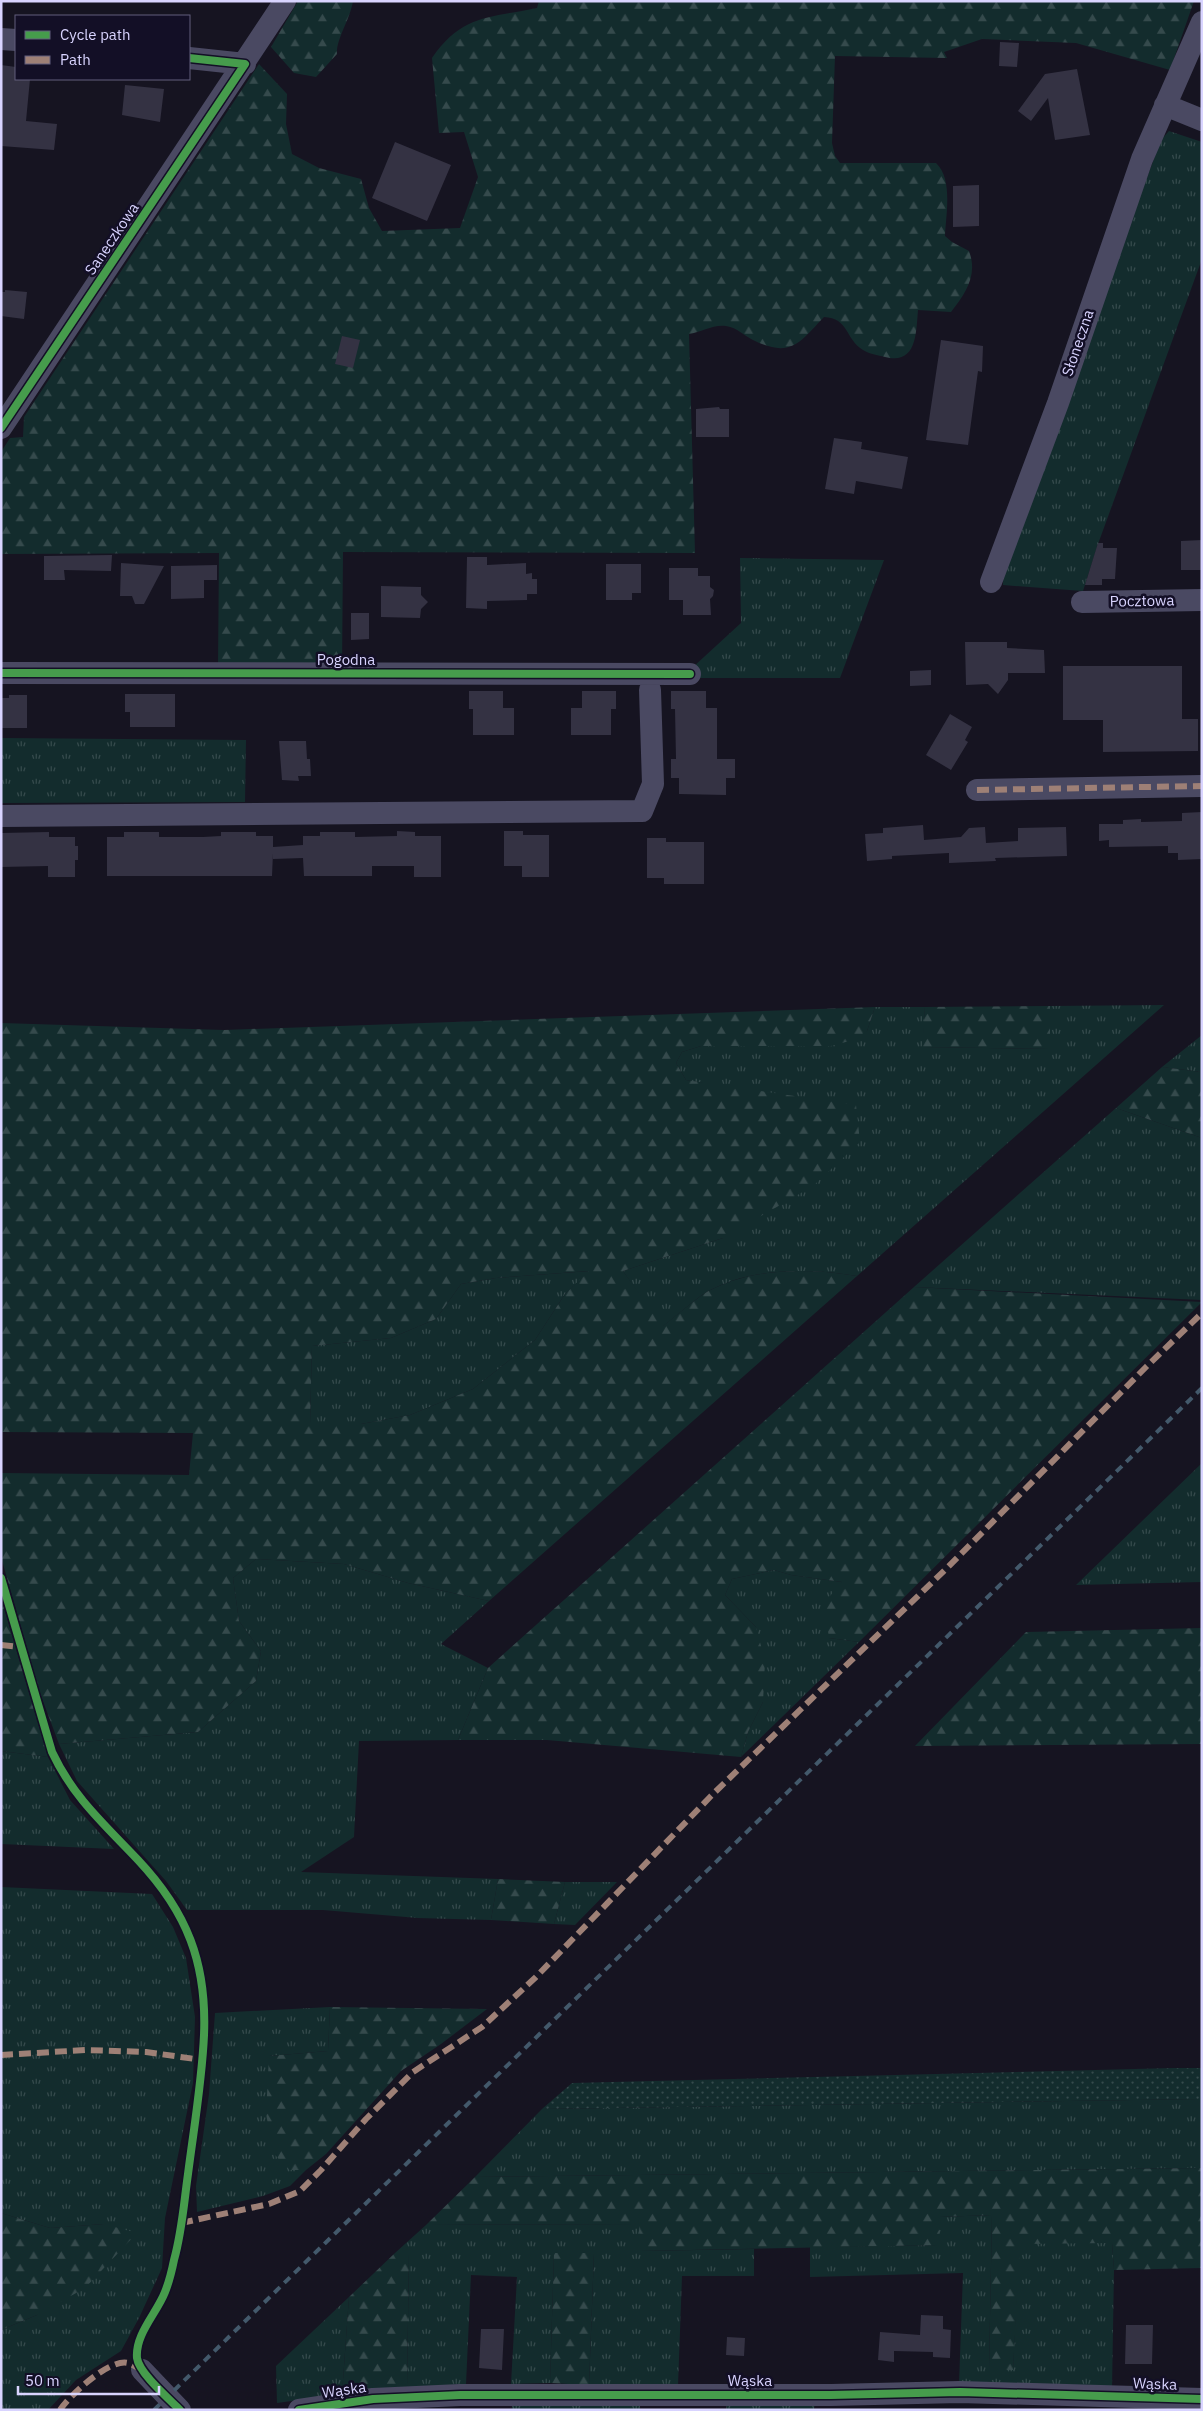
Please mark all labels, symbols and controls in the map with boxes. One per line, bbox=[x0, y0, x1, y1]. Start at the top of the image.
legend bbox=[15, 15, 190, 80]
text: Cycle path bbox=[60, 25, 131, 44]
text: Path bbox=[60, 50, 91, 69]
street label: Saneczkowa bbox=[80, 199, 143, 279]
street label: Słoneczna bbox=[1057, 307, 1098, 379]
street label: Pocztowa bbox=[1110, 590, 1174, 611]
street label: Pogodna bbox=[317, 650, 375, 669]
scale bar bbox=[18, 2364, 159, 2396]
text: 50 m bbox=[25, 2371, 60, 2390]
street label: Wąska bbox=[728, 2371, 772, 2390]
street label: Wąska bbox=[1133, 2373, 1178, 2394]
street label: Wąska bbox=[321, 2377, 367, 2402]

